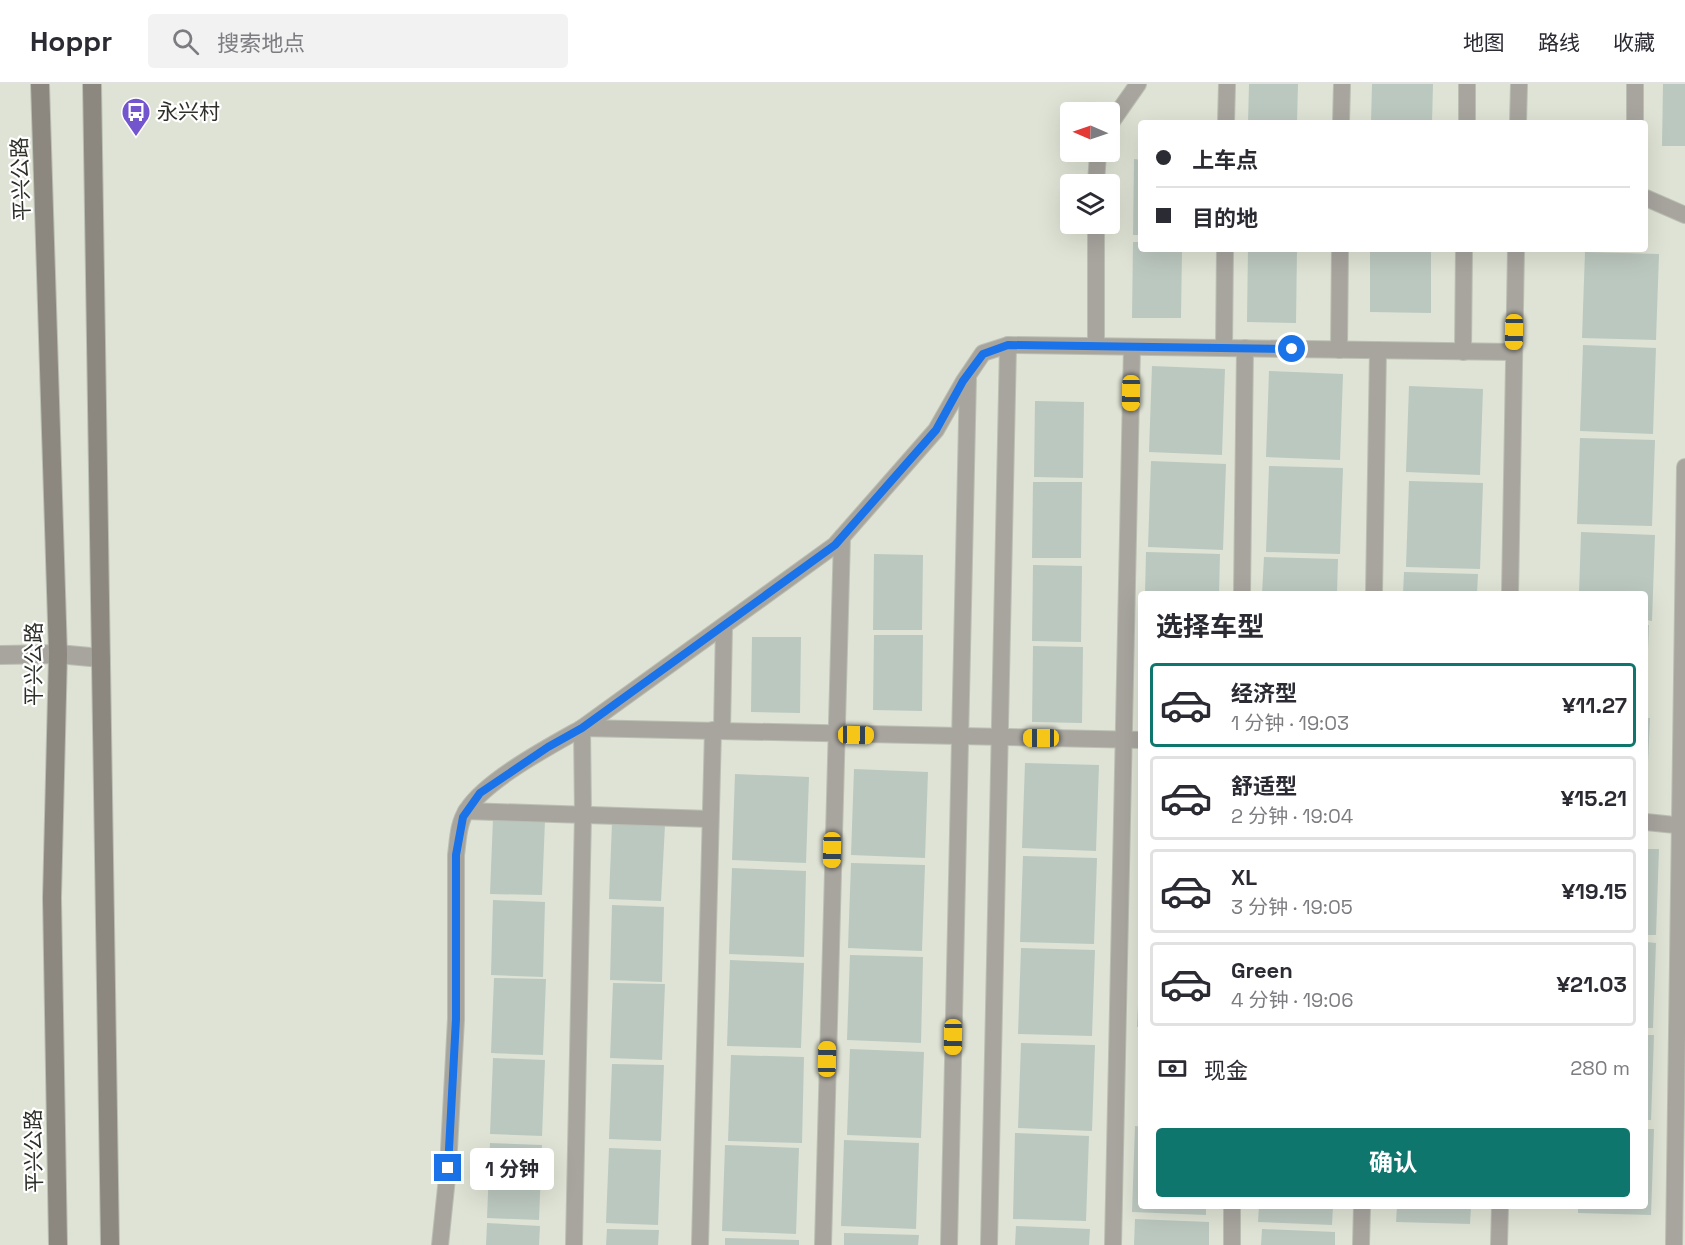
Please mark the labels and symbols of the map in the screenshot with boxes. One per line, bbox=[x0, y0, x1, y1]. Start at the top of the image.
bus stop icon: 永兴村 bbox=[120, 96, 152, 138]
place label: 永兴村 bbox=[157, 98, 220, 125]
north arrow bbox=[1060, 102, 1120, 162]
street label: 平兴公路 bbox=[6, 137, 35, 221]
car bbox=[1505, 314, 1523, 350]
route start bbox=[1278, 335, 1305, 362]
car bbox=[1122, 375, 1140, 411]
street label: 平兴公路 bbox=[20, 622, 47, 706]
car bbox=[838, 726, 874, 744]
car bbox=[1023, 729, 1059, 747]
car bbox=[823, 832, 841, 868]
car bbox=[944, 1019, 962, 1055]
car bbox=[818, 1041, 836, 1077]
street label: 平兴公路 bbox=[19, 1109, 48, 1193]
callout: 1 分钟 bbox=[469, 1147, 553, 1189]
route end bbox=[434, 1154, 461, 1181]

